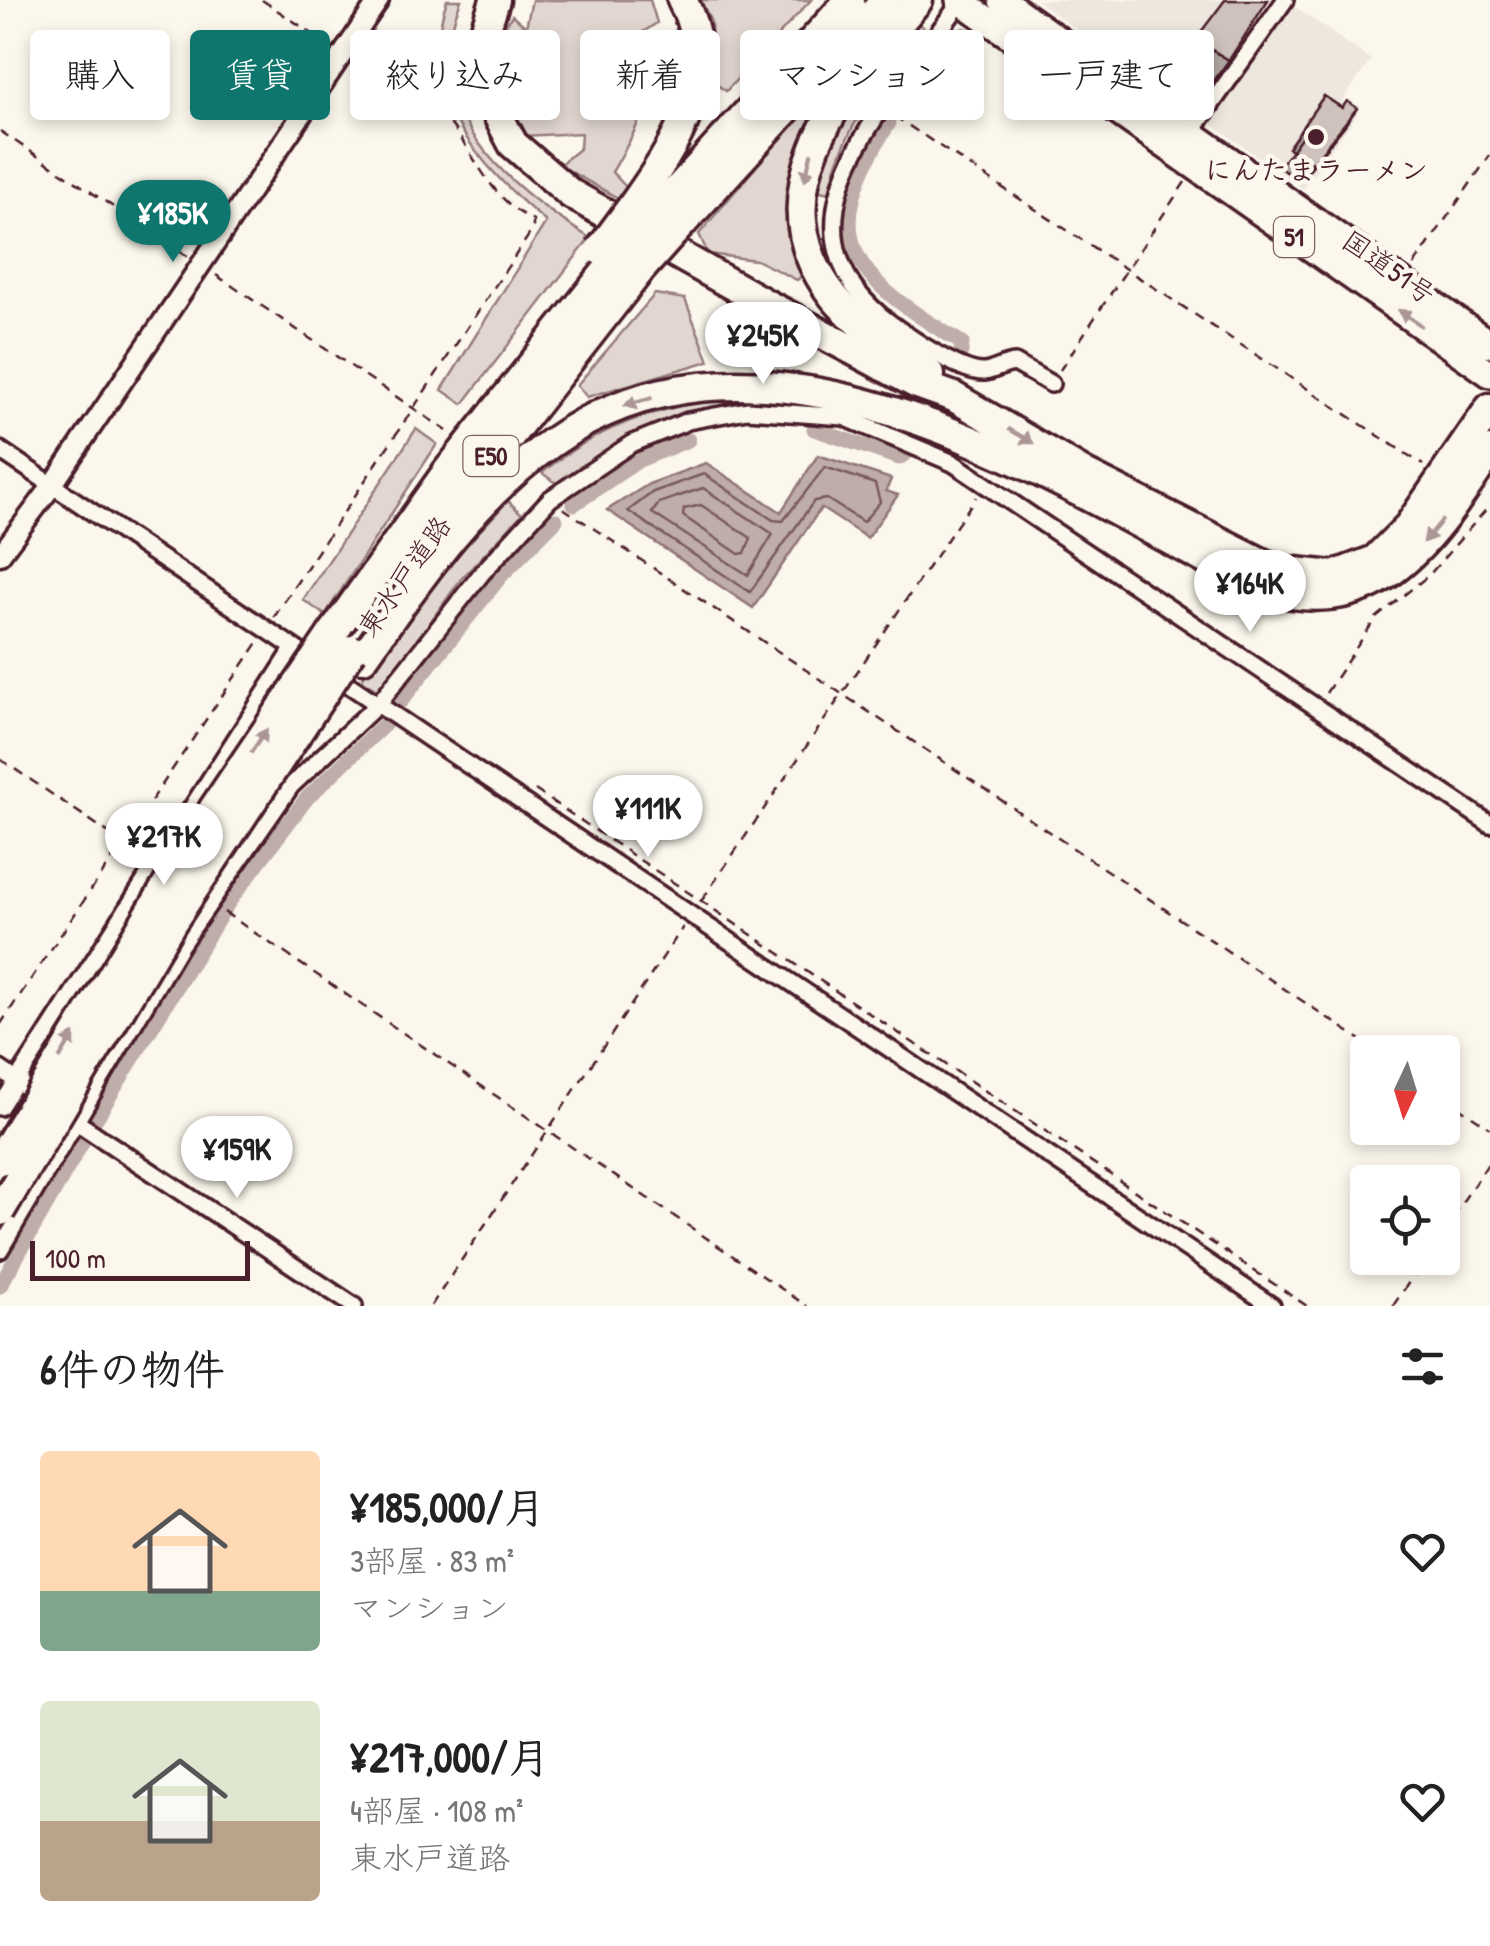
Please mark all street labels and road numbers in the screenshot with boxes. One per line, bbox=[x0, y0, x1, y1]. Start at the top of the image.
road number: 51 bbox=[1274, 217, 1314, 257]
street label: 国道51号 bbox=[1335, 221, 1443, 313]
road number: E50 bbox=[464, 436, 518, 476]
street label: 東水戸道路 bbox=[348, 508, 460, 644]

